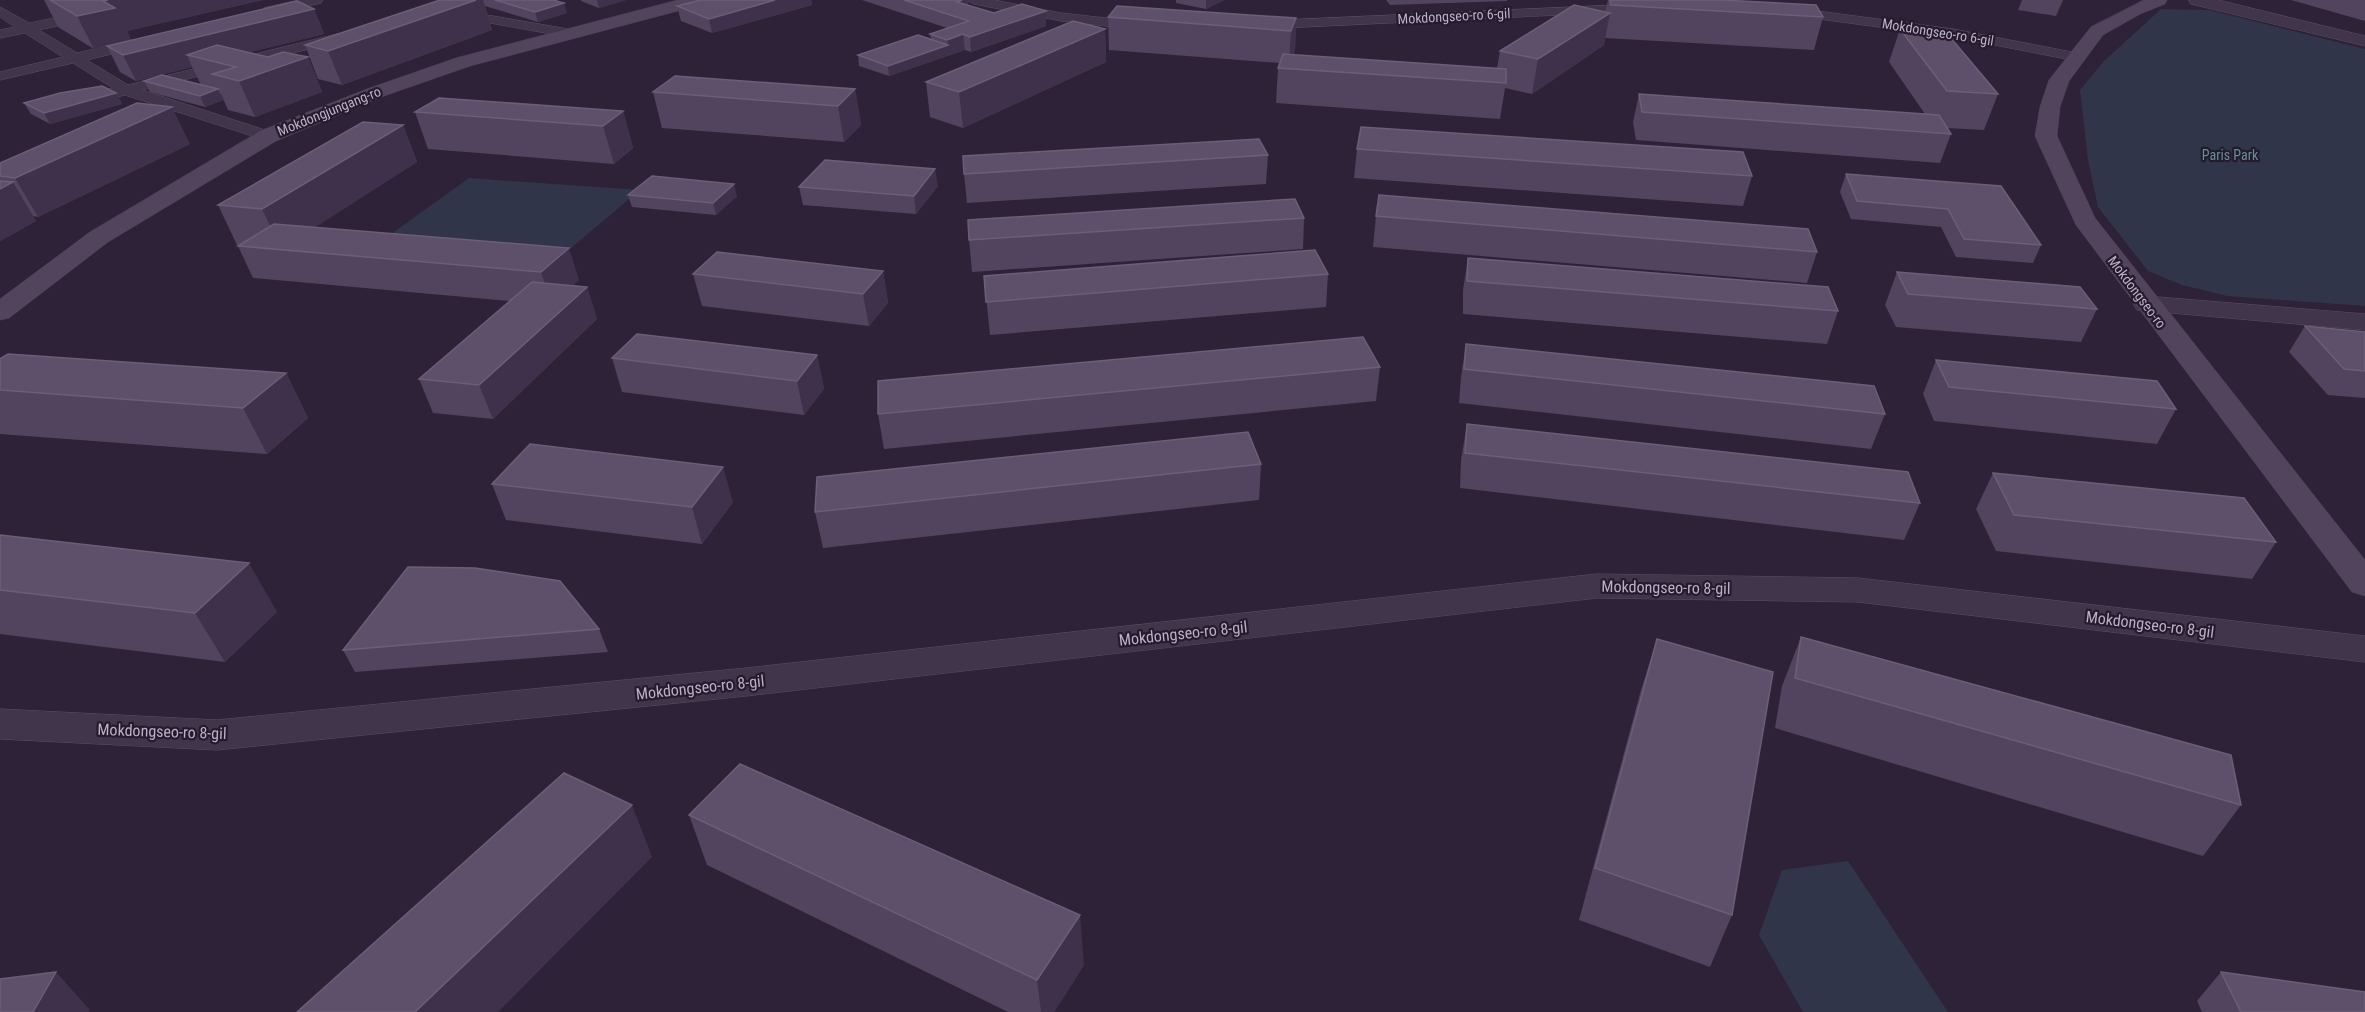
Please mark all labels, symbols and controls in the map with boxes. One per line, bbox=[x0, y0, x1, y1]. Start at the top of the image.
street label: Mokdongseo-ro 6-gil bbox=[1397, 5, 1511, 27]
street label: Mokdongseo-ro 6-gil bbox=[1881, 15, 1995, 49]
street label: Mokdongjungang-ro bbox=[275, 83, 383, 139]
park label: Paris Park bbox=[2202, 147, 2259, 163]
street label: Mokdongseo-ro bbox=[2105, 253, 2169, 331]
street label: Mokdongseo-ro 8-gil bbox=[1601, 577, 1731, 598]
street label: Mokdongseo-ro 8-gil bbox=[2085, 607, 2215, 642]
street label: Mokdongseo-ro 8-gil bbox=[1118, 617, 1248, 650]
street label: Mokdongseo-ro 8-gil bbox=[635, 671, 765, 704]
street label: Mokdongseo-ro 8-gil bbox=[97, 720, 227, 743]

